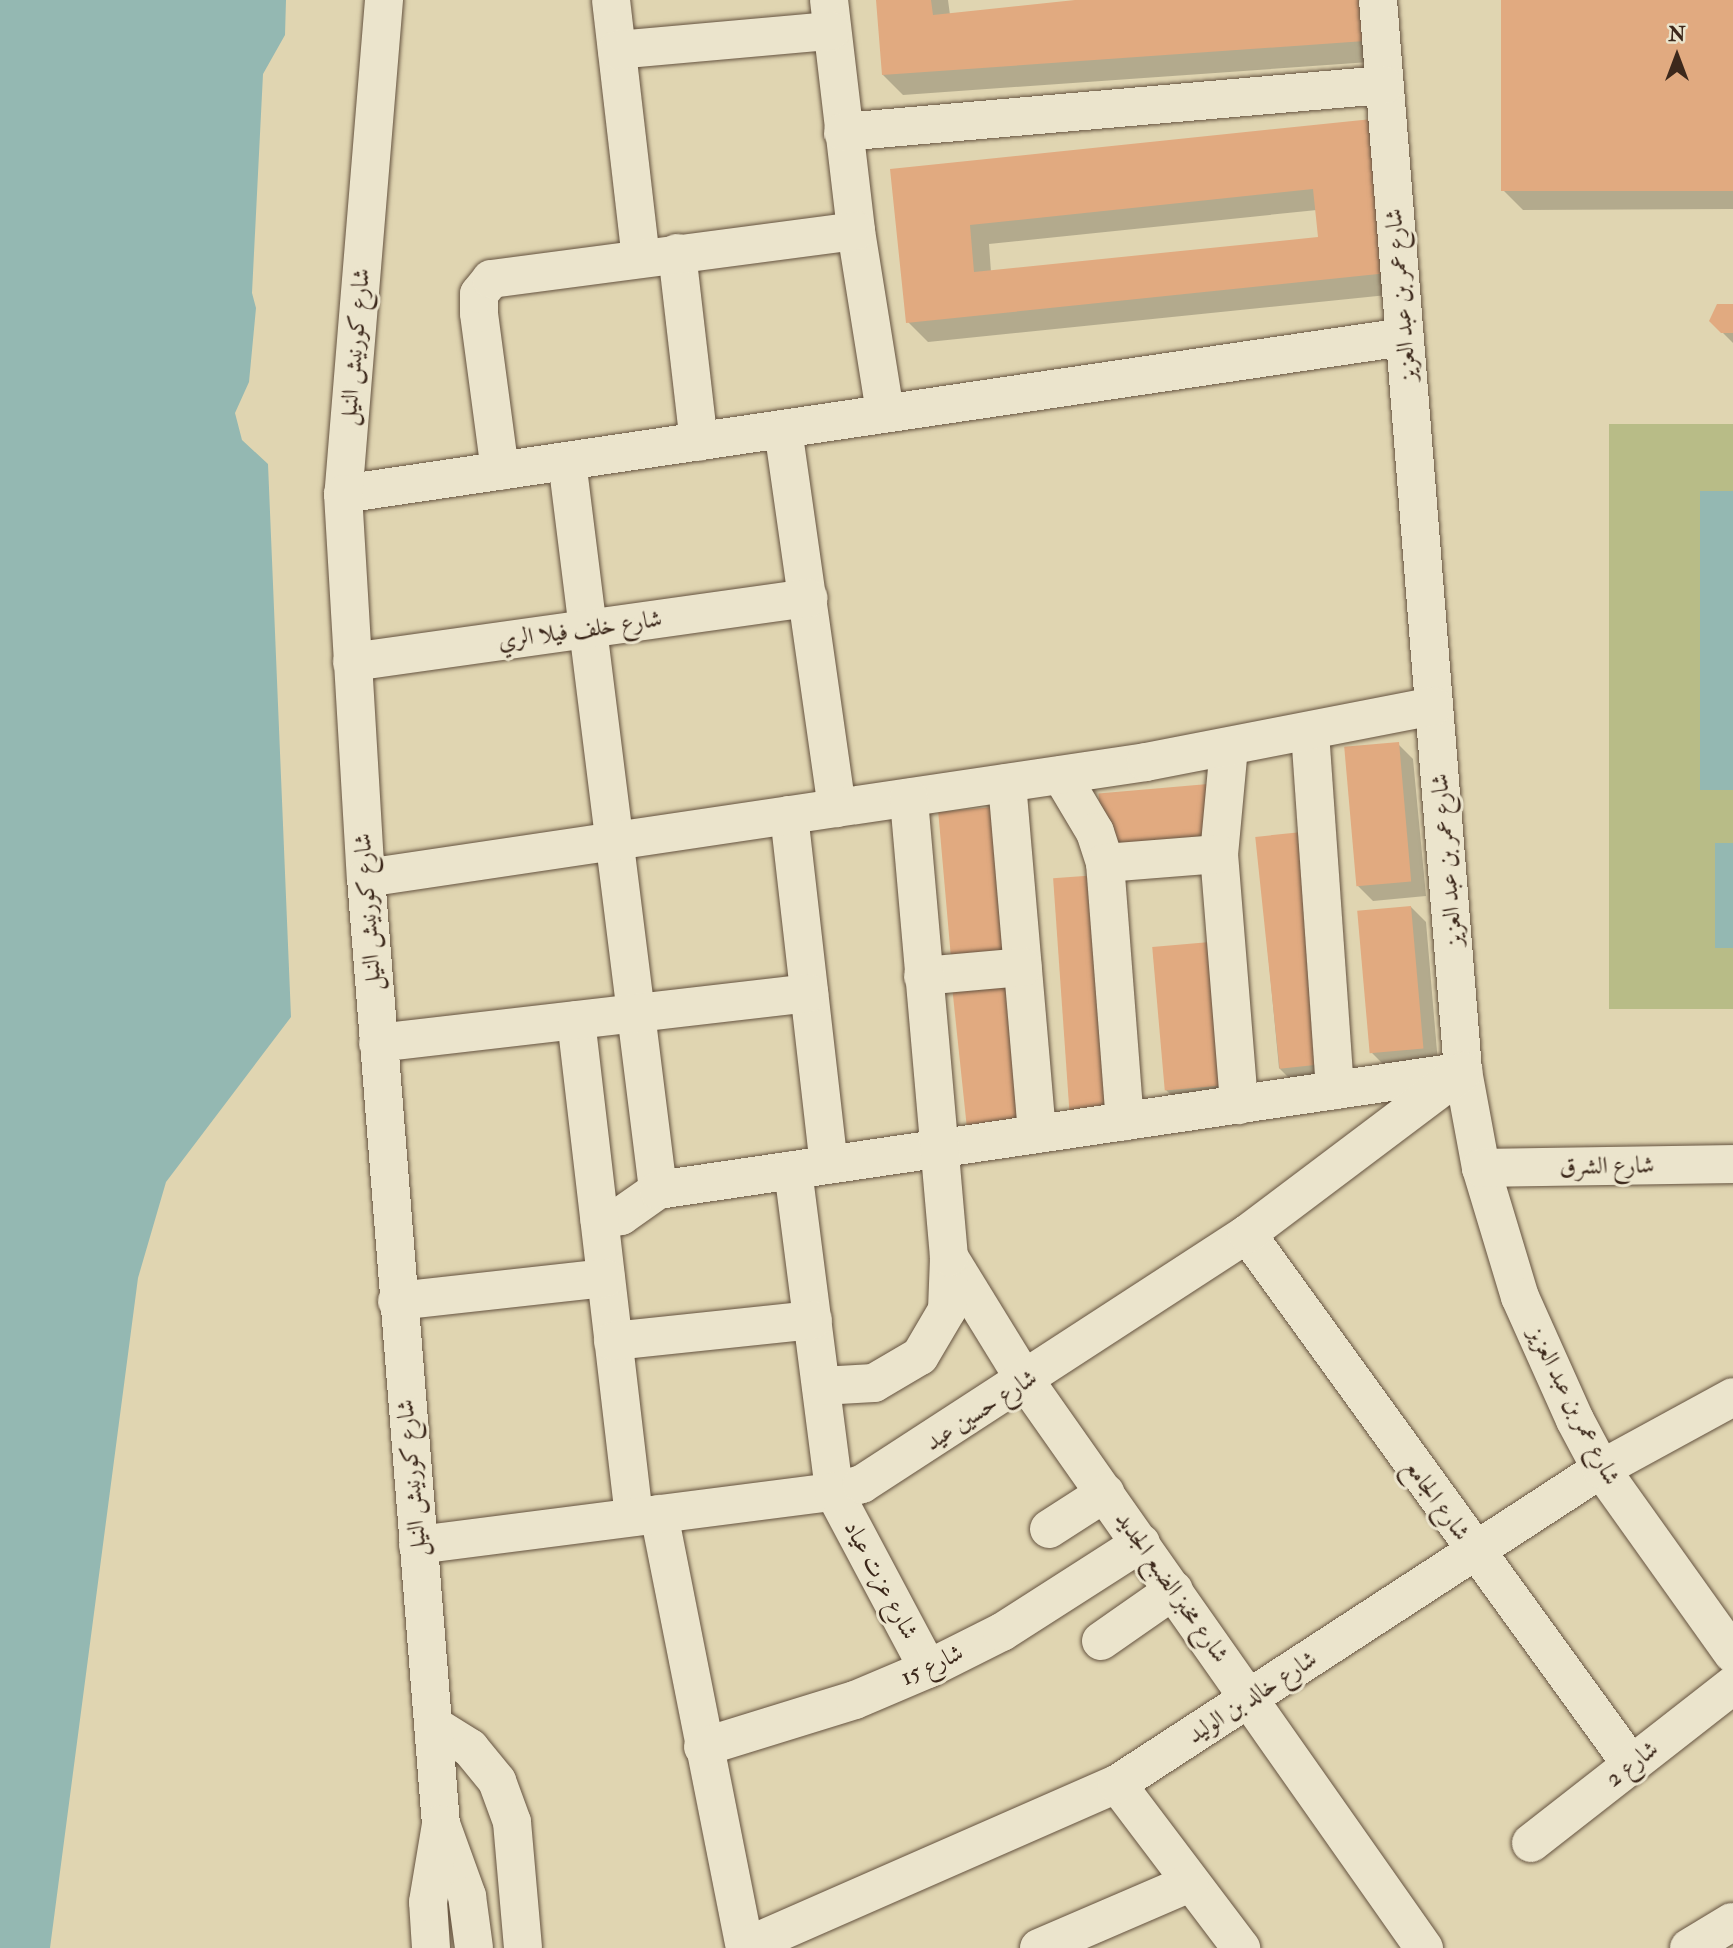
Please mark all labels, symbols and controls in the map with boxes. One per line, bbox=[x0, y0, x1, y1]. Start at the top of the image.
north arrow bbox=[1642, 21, 1712, 91]
text: N bbox=[1668, 23, 1686, 47]
street label: شارع عمر بن عبد العزيز bbox=[1379, 207, 1423, 383]
street label: شارع كورنيش النيل bbox=[334, 267, 376, 427]
street label: شارع خلف فيلا الري bbox=[496, 604, 664, 656]
street label: شارع عمر بن عبد العزيز bbox=[1425, 772, 1469, 948]
street label: شارع كورنيش النيل bbox=[348, 832, 388, 992]
street label: شارع الشرق bbox=[1559, 1151, 1655, 1181]
street label: شارع عمر بن عبد العزيز bbox=[1522, 1322, 1626, 1490]
street label: شارع حسين عيد bbox=[919, 1363, 1043, 1457]
street label: شارع كورنيش النيل bbox=[391, 1398, 433, 1558]
street label: شارع الجامع bbox=[1398, 1454, 1476, 1546]
street label: شارع مخبز الضبع الجديد bbox=[1109, 1506, 1235, 1668]
street label: شارع عزت عياد bbox=[838, 1516, 924, 1644]
street label: شارع 15 bbox=[896, 1638, 968, 1692]
street label: شارع خالد بن الوليد bbox=[1182, 1644, 1322, 1750]
street label: شارع 2 bbox=[1600, 1735, 1664, 1793]

